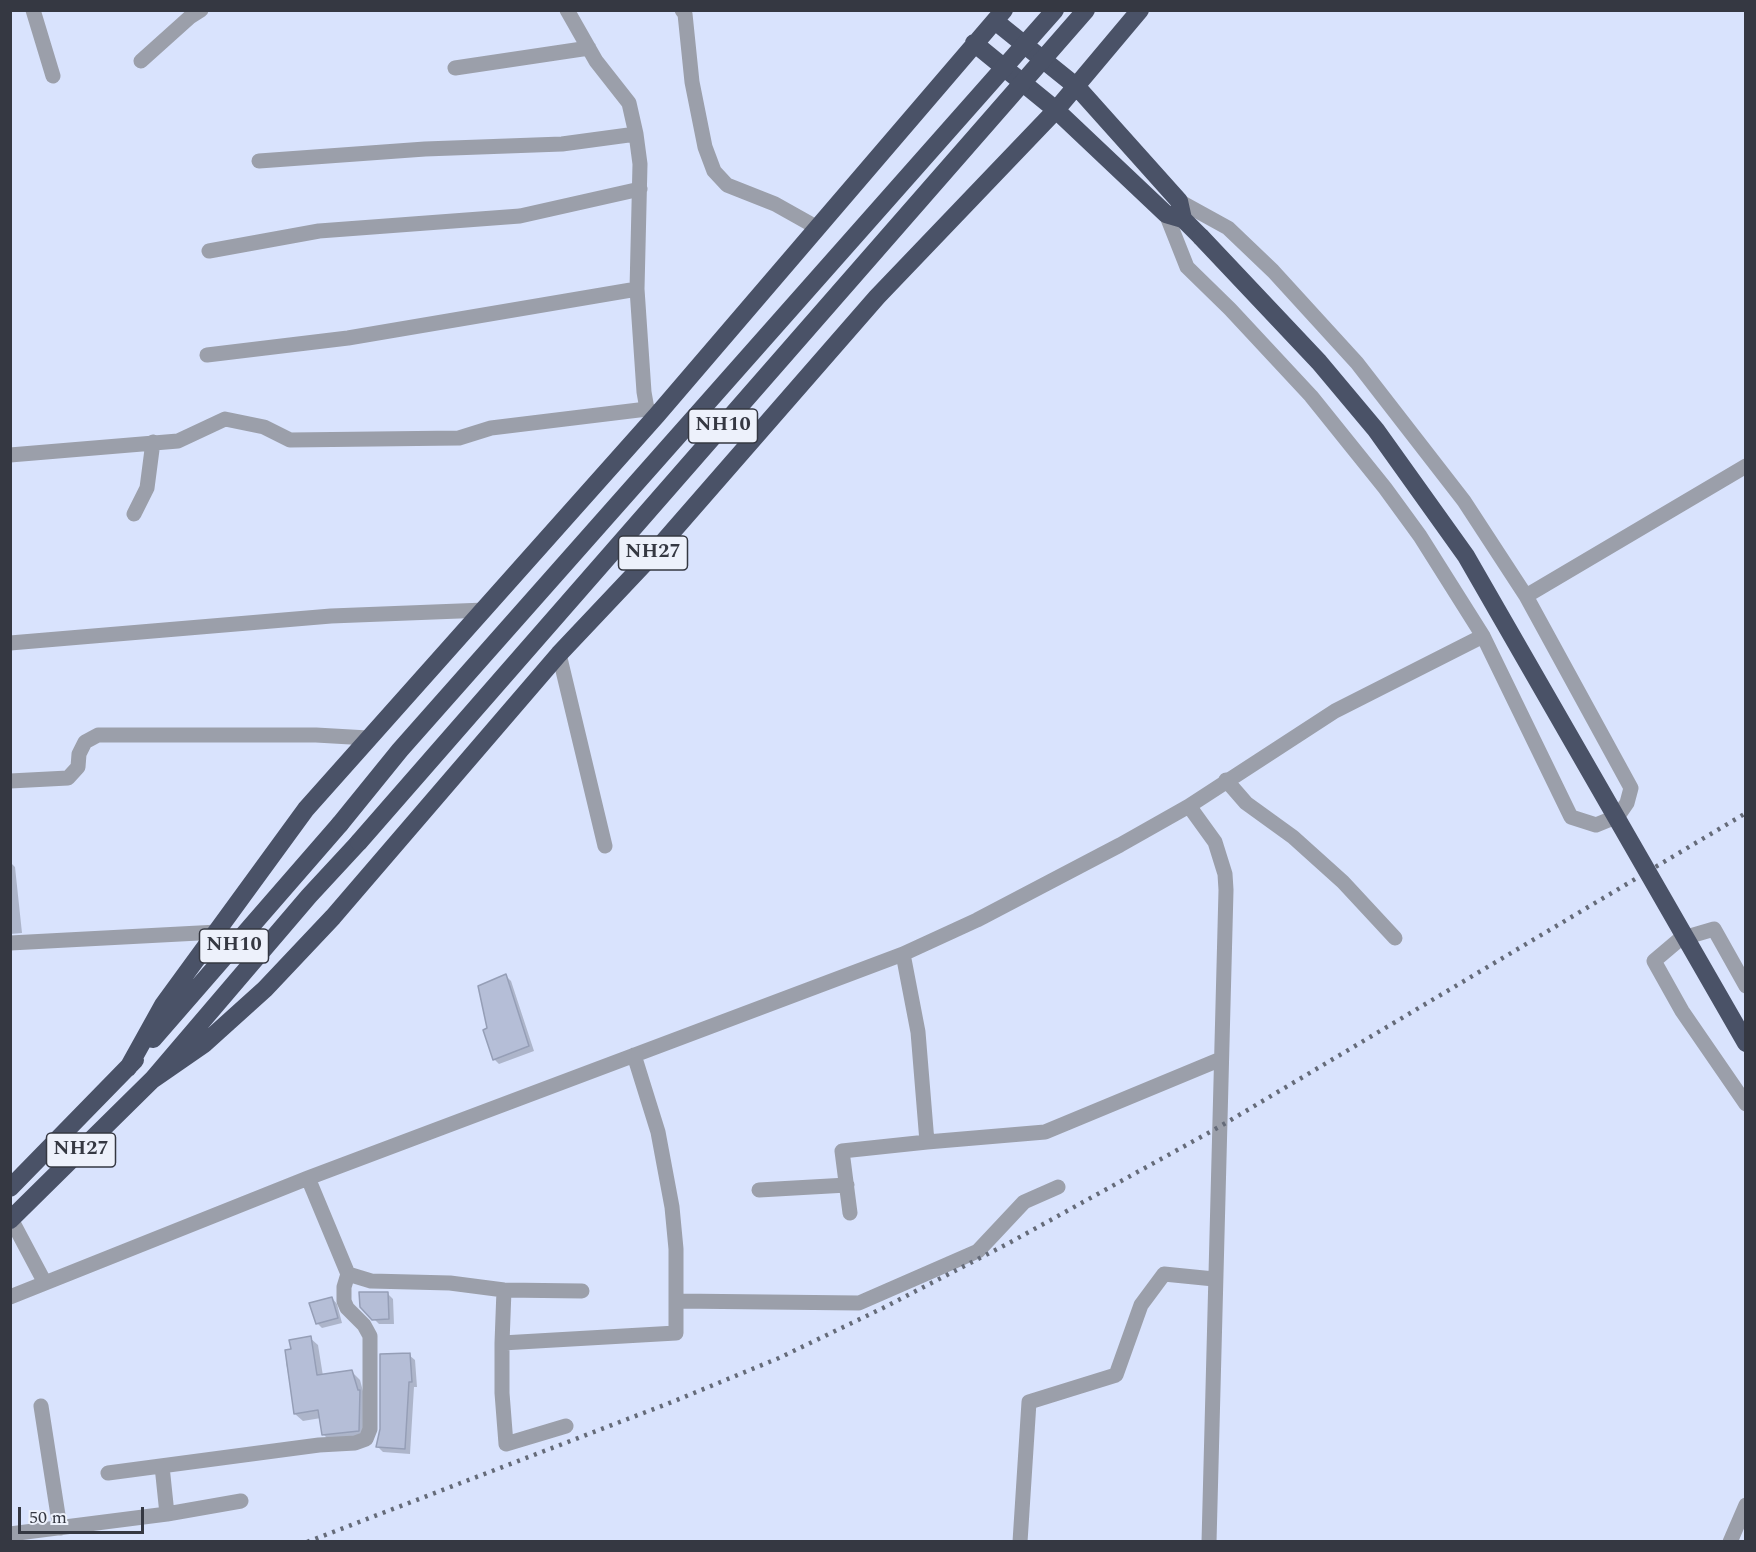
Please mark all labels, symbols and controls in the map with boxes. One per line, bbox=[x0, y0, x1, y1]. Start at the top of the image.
road number: NH10 bbox=[688, 409, 758, 443]
road number: NH27 bbox=[618, 536, 688, 570]
road number: NH10 bbox=[200, 929, 268, 963]
road number: NH27 bbox=[46, 1133, 116, 1167]
scale bar bbox=[21, 1495, 147, 1533]
text: 50 m bbox=[29, 1504, 67, 1531]

